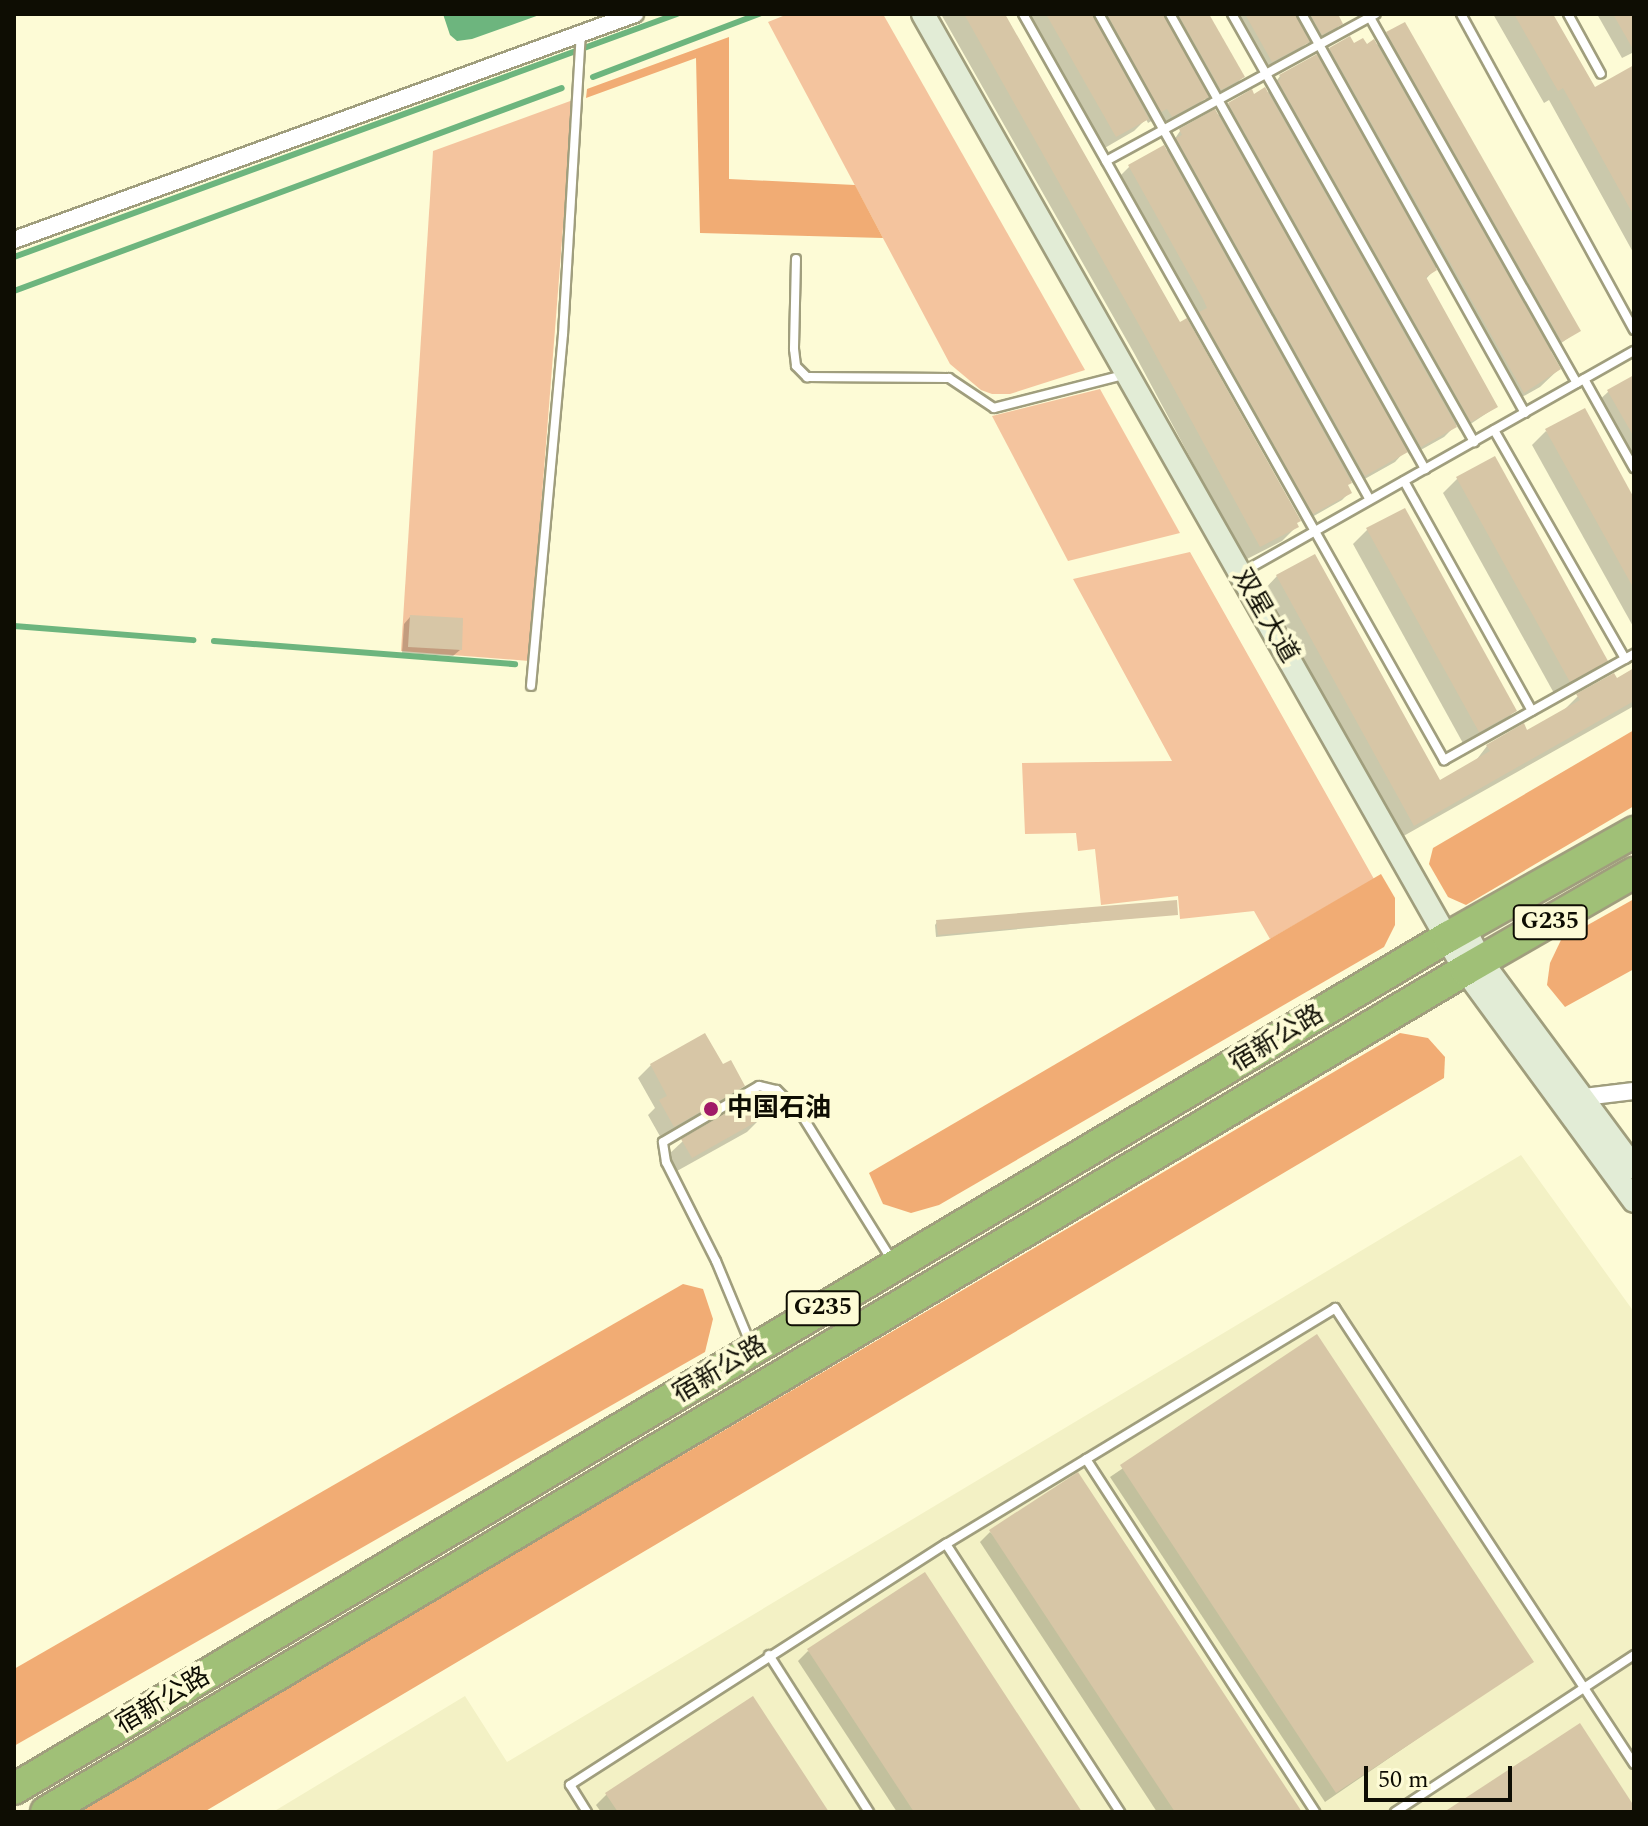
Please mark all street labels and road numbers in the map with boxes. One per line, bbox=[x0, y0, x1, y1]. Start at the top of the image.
street label: 双星大道 bbox=[1225, 563, 1305, 669]
road number: G235 bbox=[1512, 902, 1588, 942]
street label: 宿新公路 bbox=[1224, 999, 1330, 1079]
road number: G235 bbox=[785, 1288, 861, 1328]
street label: 宿新公路 bbox=[667, 1330, 773, 1410]
street label: 宿新公路 bbox=[110, 1661, 216, 1741]

